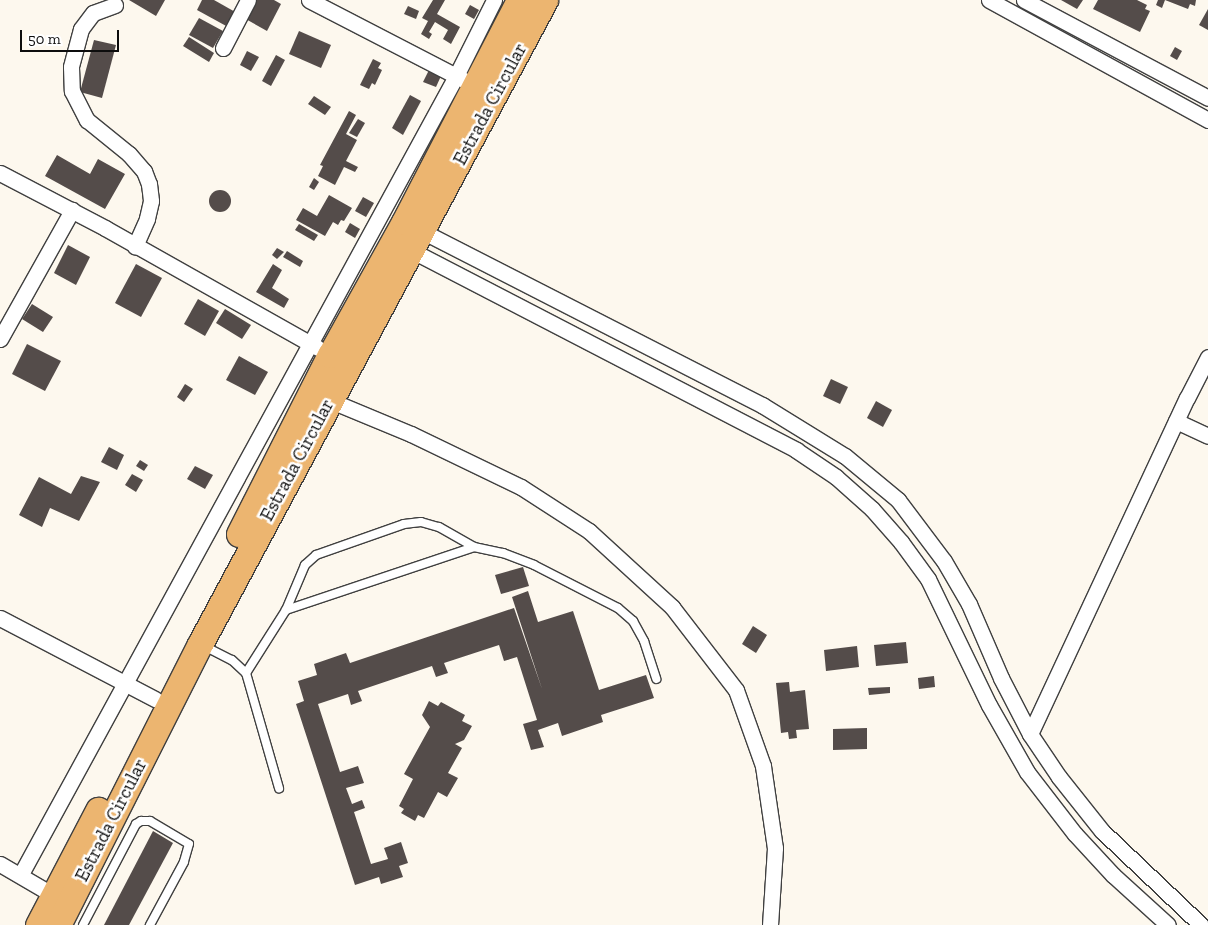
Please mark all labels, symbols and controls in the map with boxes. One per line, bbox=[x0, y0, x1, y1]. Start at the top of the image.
scale bar bbox=[22, 20, 121, 52]
text: 50 m bbox=[28, 30, 61, 48]
street label: Estrada Circular bbox=[448, 39, 532, 169]
street label: Estrada Circular bbox=[255, 395, 339, 525]
street label: Estrada Circular bbox=[70, 755, 152, 885]

